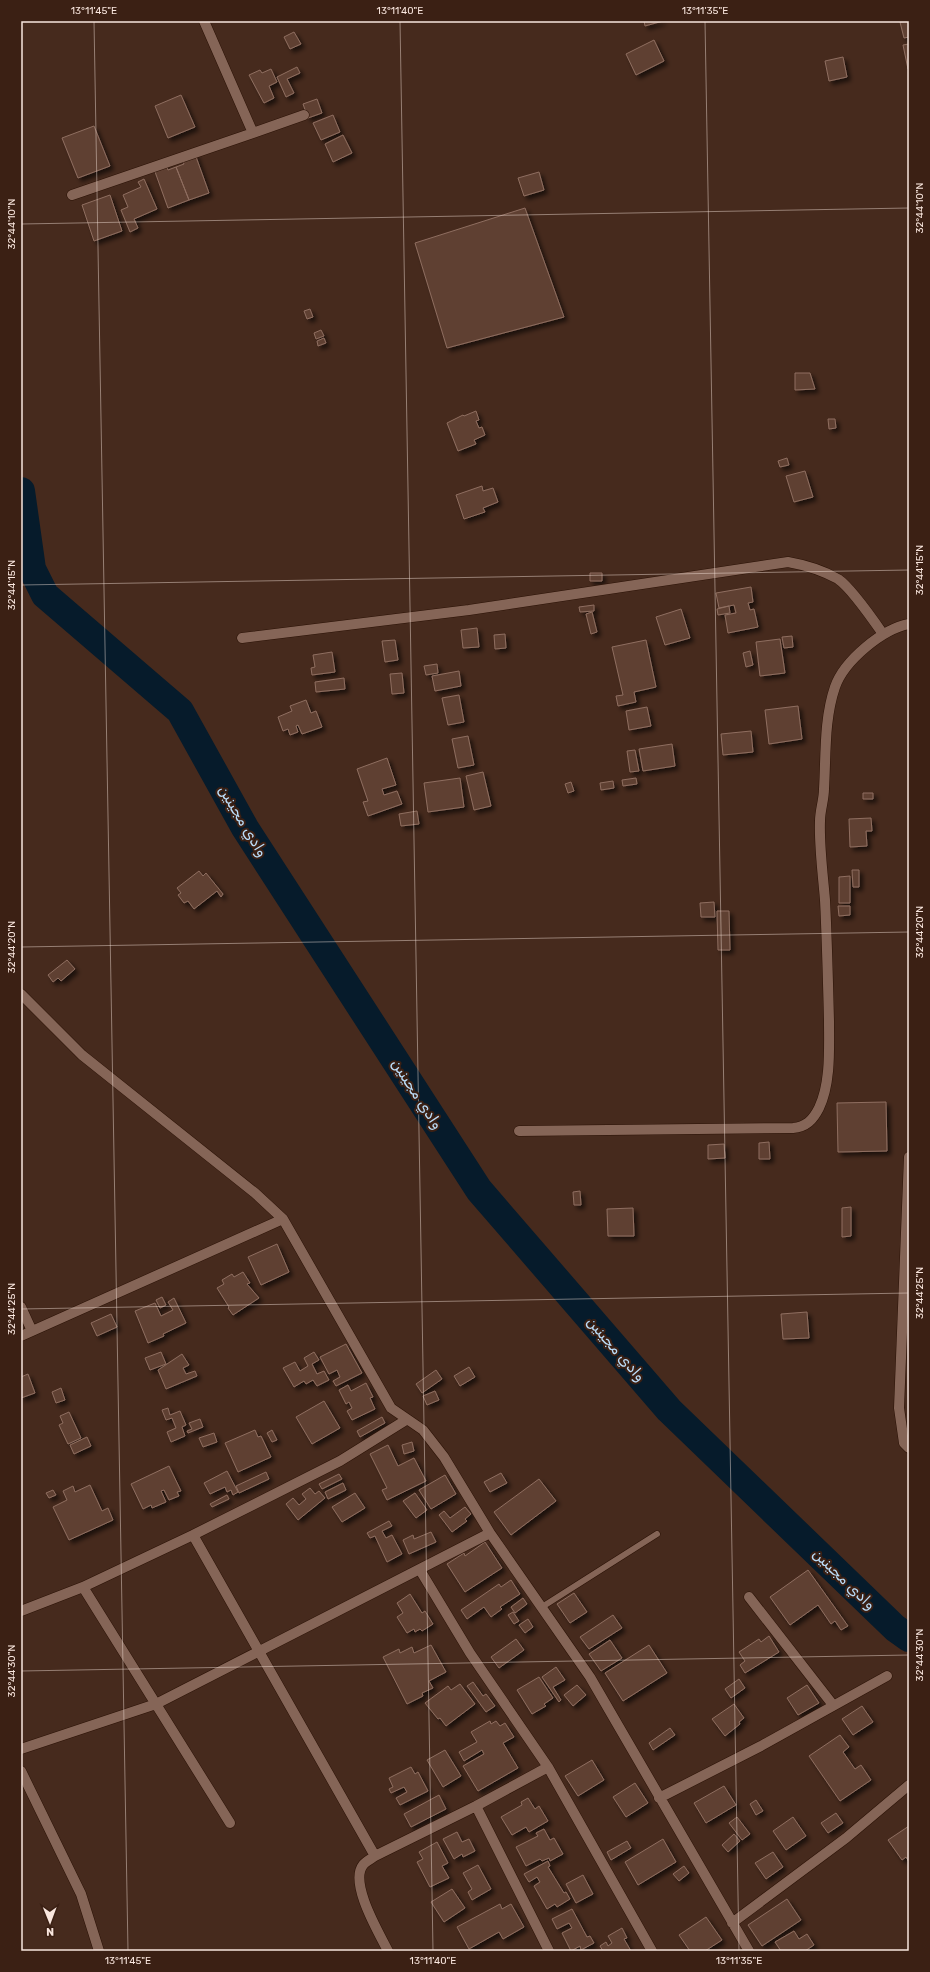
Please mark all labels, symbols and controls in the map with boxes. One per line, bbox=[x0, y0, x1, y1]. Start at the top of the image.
text: 13°11'45"E bbox=[71, 5, 117, 17]
text: 13°11'40"E bbox=[377, 5, 423, 17]
text: 13°11'35"E bbox=[682, 5, 728, 17]
text: 32°44'10"N bbox=[914, 182, 926, 234]
text: 32°44'10"N bbox=[6, 198, 18, 250]
text: 32°44'15"N bbox=[914, 545, 926, 595]
text: 32°44'15"N bbox=[6, 560, 18, 610]
water label: وادي مجينين bbox=[214, 782, 271, 861]
text: 32°44'20"N bbox=[914, 906, 926, 958]
text: 32°44'20"N bbox=[6, 921, 18, 973]
water label: وادي مجينين bbox=[387, 1055, 446, 1133]
text: 32°44'25"N bbox=[914, 1267, 926, 1319]
text: 32°44'25"N bbox=[6, 1283, 18, 1335]
water label: وادي مجينين bbox=[582, 1313, 649, 1386]
water label: وادي مجينين bbox=[808, 1545, 879, 1614]
text: 32°44'30"N bbox=[914, 1629, 926, 1681]
text: 32°44'30"N bbox=[6, 1645, 18, 1697]
north arrow bbox=[30, 1902, 70, 1942]
text: N bbox=[46, 1925, 54, 1938]
text: 13°11'45"E bbox=[105, 1955, 151, 1967]
text: 13°11'40"E bbox=[410, 1955, 456, 1967]
text: 13°11'35"E bbox=[716, 1955, 762, 1967]

